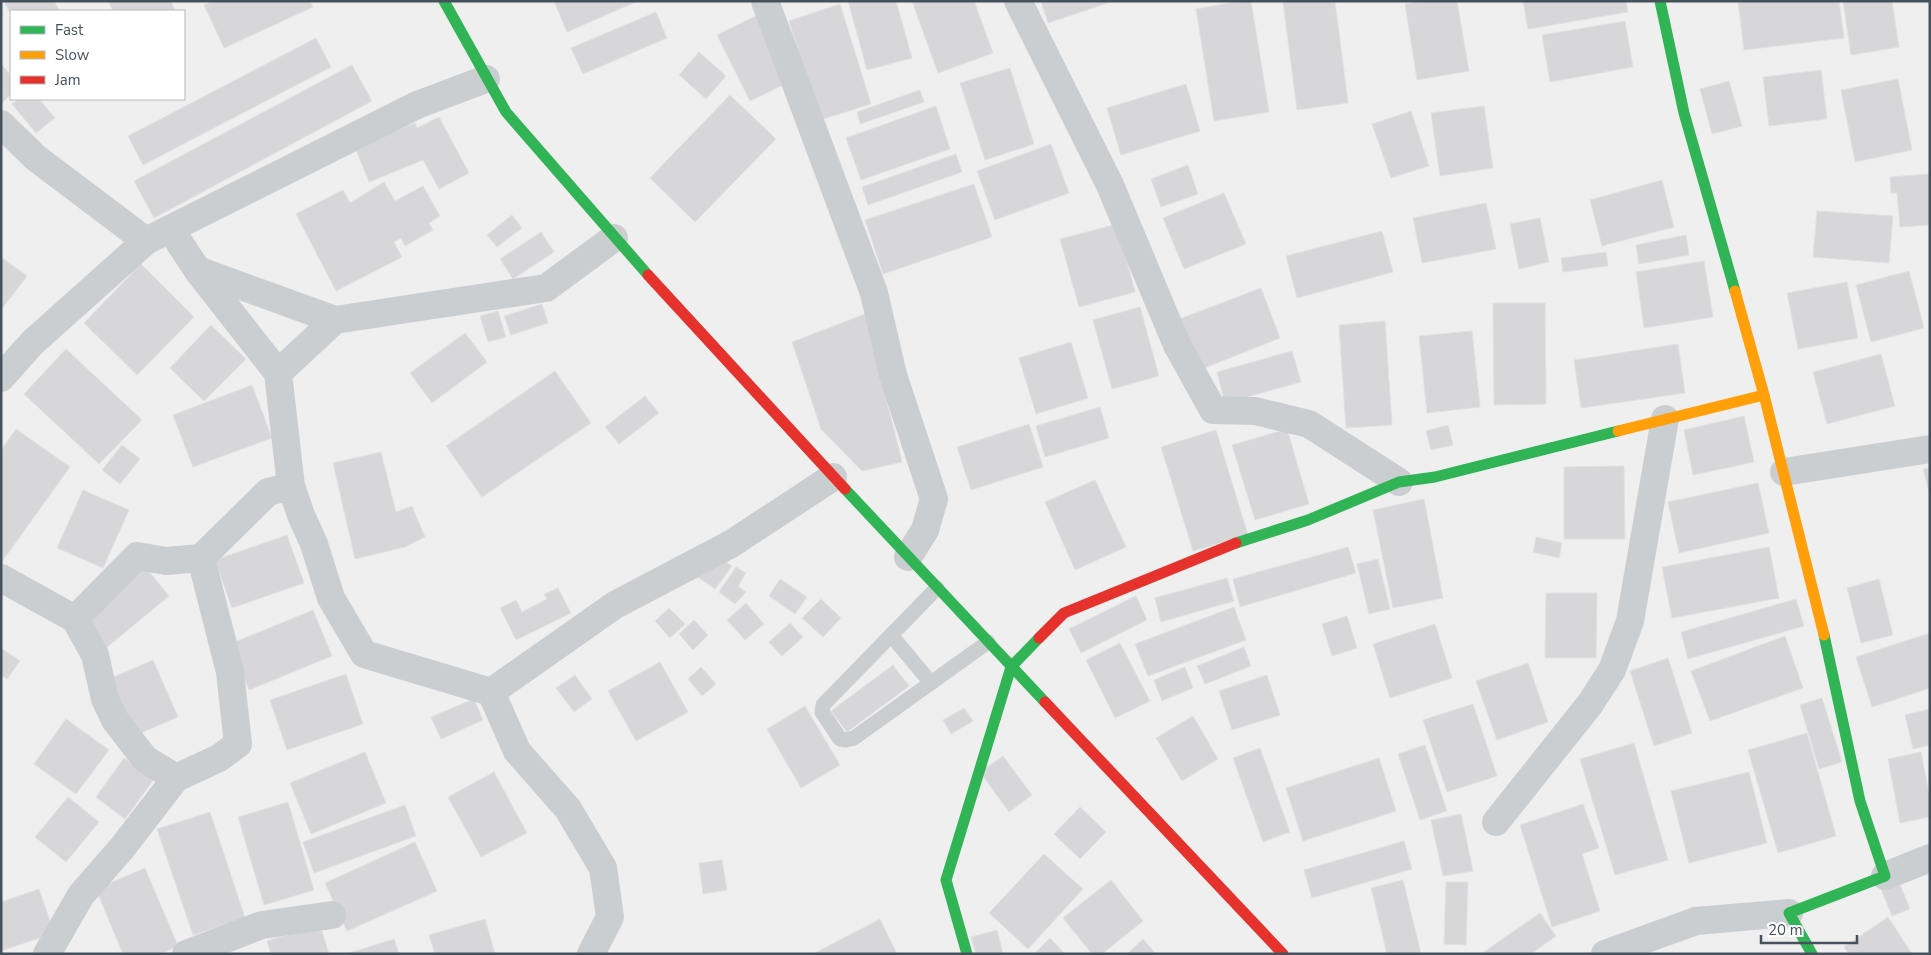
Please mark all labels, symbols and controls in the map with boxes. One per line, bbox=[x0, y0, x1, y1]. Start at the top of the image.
legend bbox=[10, 10, 185, 100]
text: Fast bbox=[55, 20, 84, 40]
text: Slow bbox=[55, 45, 90, 65]
text: Jam bbox=[54, 70, 81, 90]
scale bar bbox=[1761, 912, 1857, 944]
text: 20 m bbox=[1768, 920, 1803, 940]

